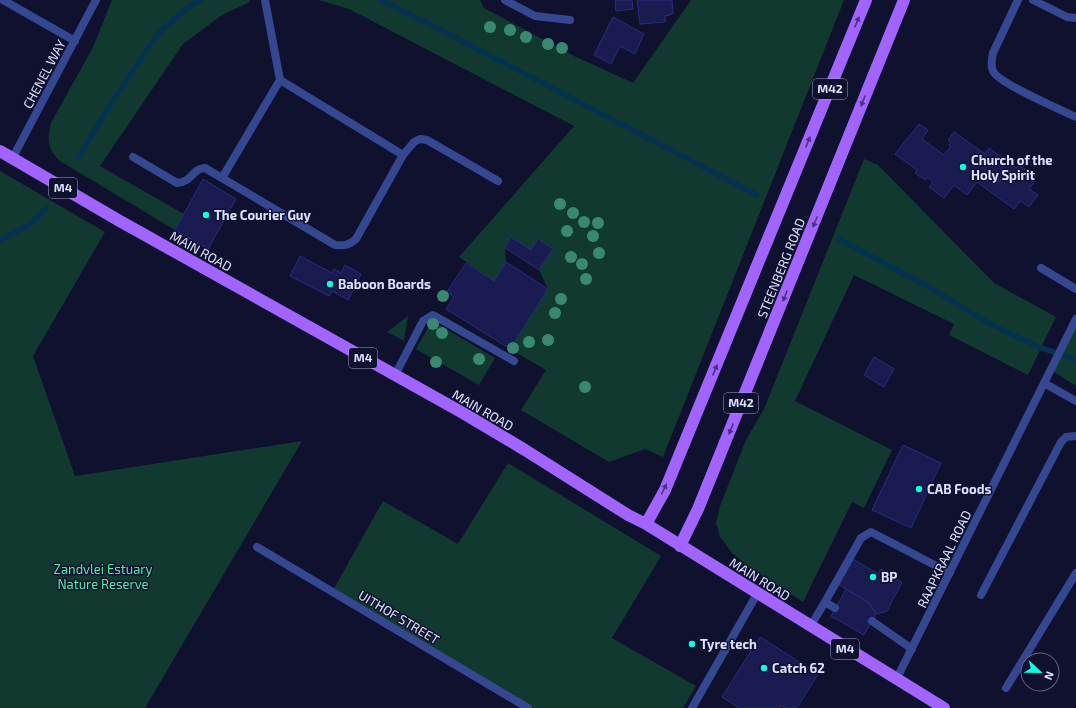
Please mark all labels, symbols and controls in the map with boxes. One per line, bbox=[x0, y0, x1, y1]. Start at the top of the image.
one-way arrow bbox=[854, 16, 860, 27]
street label: CHENEL WAY bbox=[19, 36, 69, 111]
road number: M42 bbox=[813, 79, 847, 99]
one-way arrow bbox=[860, 96, 866, 108]
one-way arrow bbox=[806, 136, 812, 148]
place label: Church of the Holy Spirit bbox=[971, 152, 1053, 183]
marker: Church of the Holy Spirit bbox=[958, 162, 968, 172]
road number: M4 bbox=[49, 178, 77, 198]
place label: The Courier Guy bbox=[214, 207, 312, 223]
marker: The Courier Guy bbox=[201, 210, 211, 220]
street label: STEENBERG ROAD bbox=[754, 216, 808, 320]
one-way arrow bbox=[812, 216, 818, 227]
street label: MAIN ROAD bbox=[167, 227, 235, 275]
place label: Baboon Boards bbox=[338, 276, 431, 292]
marker: Baboon Boards bbox=[325, 279, 335, 289]
one-way arrow bbox=[782, 290, 788, 302]
road number: M4 bbox=[349, 348, 377, 368]
one-way arrow bbox=[712, 363, 718, 375]
street label: MAIN ROAD bbox=[449, 386, 517, 434]
road number: M42 bbox=[724, 393, 758, 413]
one-way arrow bbox=[727, 424, 733, 436]
place label: CAB Foods bbox=[927, 481, 991, 497]
one-way arrow bbox=[661, 484, 667, 495]
marker: CAB Foods bbox=[914, 484, 924, 494]
street label: RAAPKRAAL ROAD bbox=[913, 508, 975, 610]
street label: MAIN ROAD bbox=[727, 554, 793, 604]
park label: Zandvlei Estuary Nature Reserve bbox=[54, 561, 153, 592]
place label: BP bbox=[881, 569, 897, 585]
marker: BP bbox=[868, 572, 878, 582]
street label: UITHOF STREET bbox=[356, 587, 443, 648]
place label: Tyre tech bbox=[700, 636, 757, 652]
marker: Tyre tech bbox=[687, 639, 697, 649]
road number: M4 bbox=[831, 639, 859, 659]
north arrow bbox=[1020, 652, 1060, 692]
place label: Catch 62 bbox=[772, 660, 825, 676]
marker: Catch 62 bbox=[759, 663, 769, 673]
text: N bbox=[1042, 670, 1057, 682]

